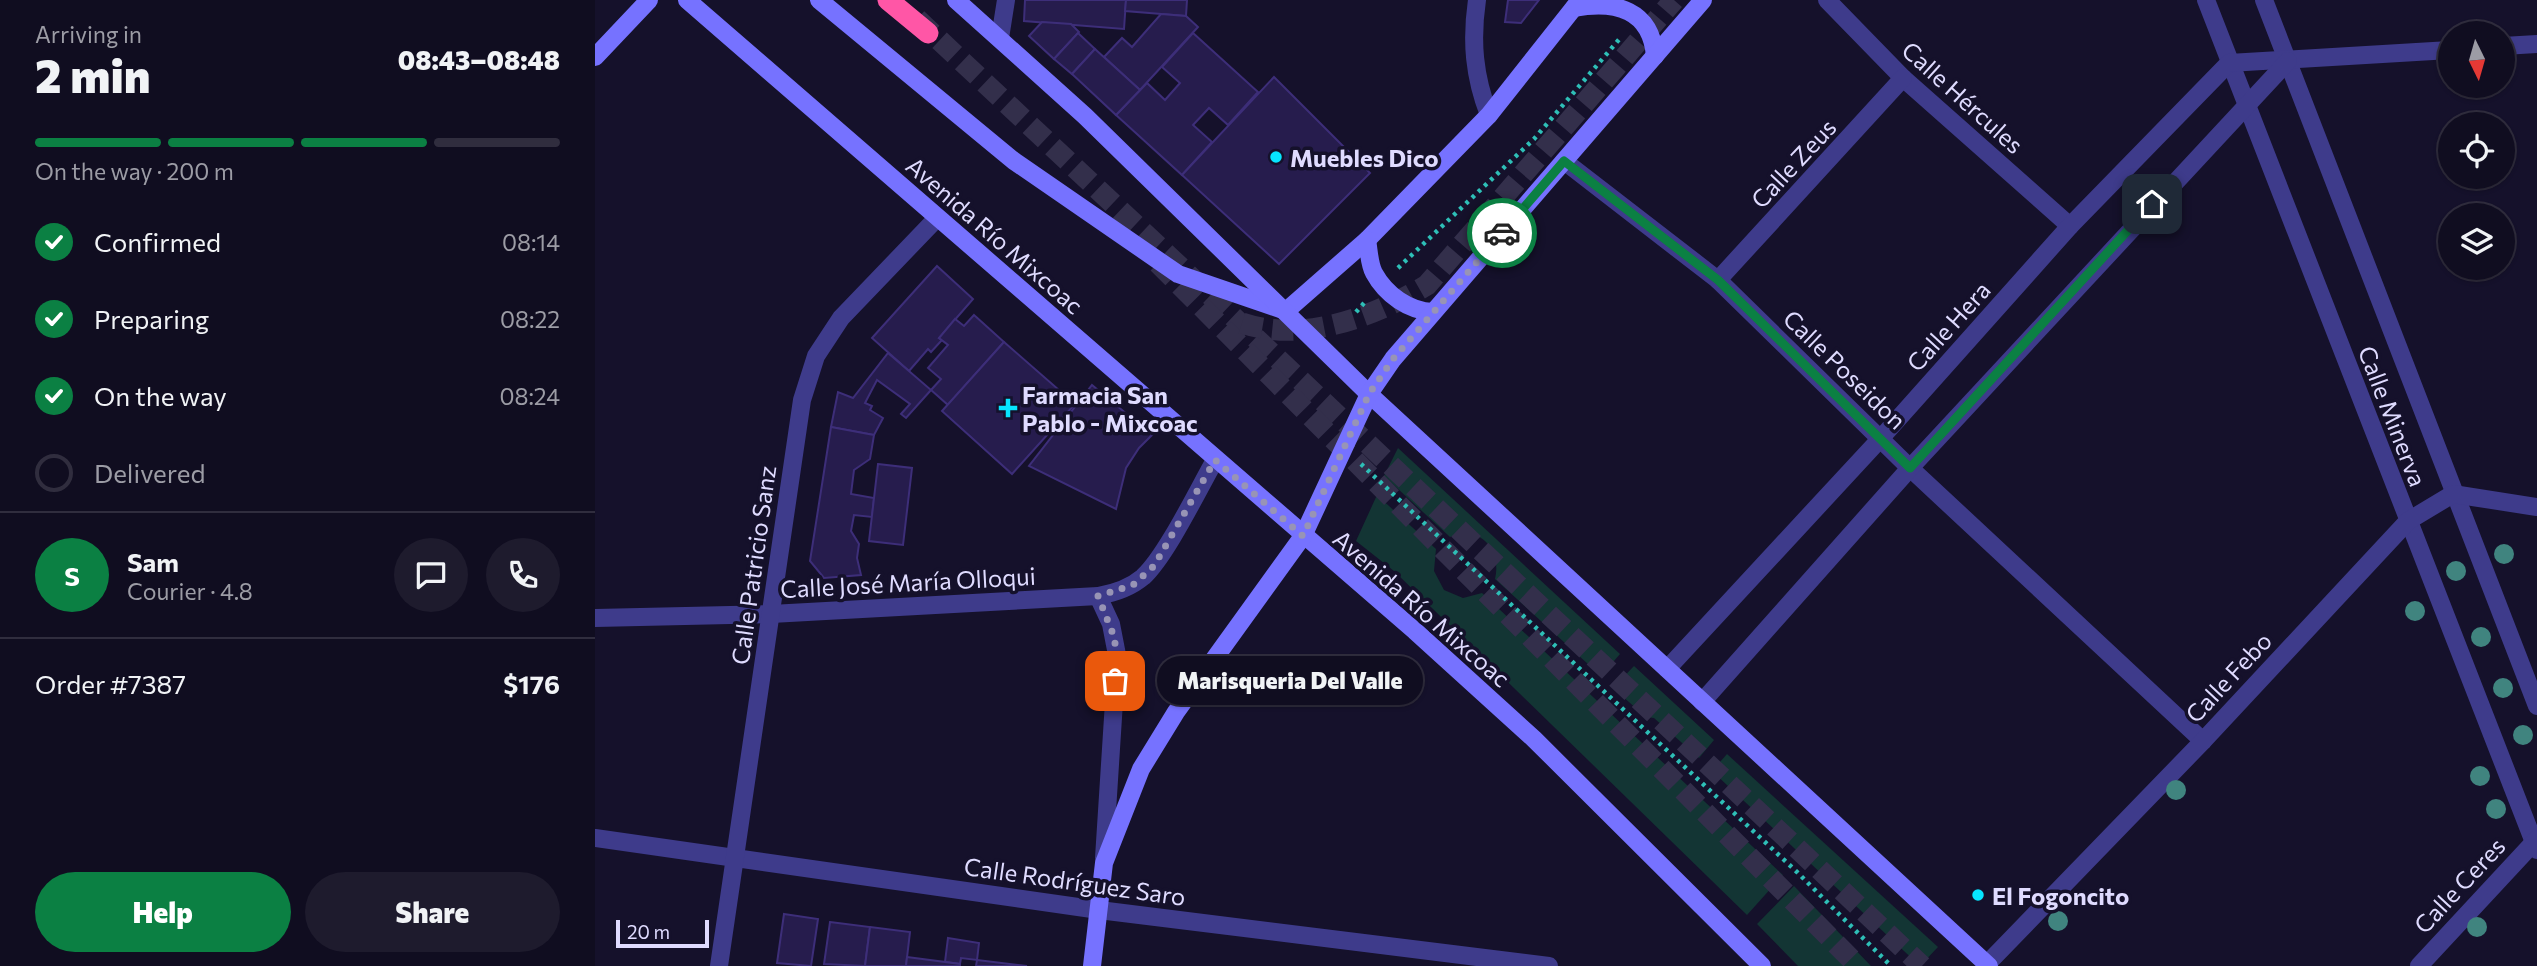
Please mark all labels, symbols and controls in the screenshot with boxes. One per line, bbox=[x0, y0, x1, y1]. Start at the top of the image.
text: Arriving in bbox=[35, 20, 142, 48]
north arrow bbox=[2438, 21, 2515, 98]
map controls bbox=[2438, 21, 2515, 280]
street label: Calle Hércules bbox=[1896, 35, 2030, 159]
text: 08:43–08:48 bbox=[398, 44, 560, 75]
text: 2 min bbox=[35, 46, 151, 102]
street label: Calle Zeus bbox=[1744, 112, 1842, 214]
button: locate bbox=[2438, 112, 2515, 189]
place label: Muebles Dico bbox=[1290, 143, 1439, 172]
marker: Muebles Dico bbox=[1268, 149, 1284, 165]
street label: Avenida Río Mixcoac bbox=[901, 150, 1089, 320]
text: On the way · 200 m bbox=[35, 157, 234, 185]
pin bbox=[2122, 174, 2182, 234]
icon: home bbox=[2133, 185, 2171, 223]
courier bbox=[1467, 198, 1537, 268]
button: layers bbox=[2438, 203, 2515, 280]
icon: car bbox=[1483, 214, 1521, 252]
icon: check bbox=[35, 223, 73, 261]
text: Confirmed bbox=[94, 226, 221, 257]
text: 08:14 bbox=[502, 228, 560, 256]
street label: Calle Hera bbox=[1900, 275, 1996, 377]
icon: check bbox=[35, 300, 73, 338]
text: Preparing bbox=[94, 303, 209, 334]
street label: Calle Poseidon bbox=[1778, 303, 1912, 435]
text: 08:22 bbox=[500, 305, 560, 333]
street label: Calle Minerva bbox=[2353, 342, 2433, 490]
icon: check bbox=[35, 377, 73, 415]
text: On the way bbox=[94, 380, 227, 411]
place label: Farmacia San Pablo - Mixcoac bbox=[1022, 380, 1198, 437]
text: 08:24 bbox=[499, 382, 560, 410]
marker: Farmacia San Pablo - Mixcoac bbox=[1000, 400, 1016, 416]
text: Delivered bbox=[94, 457, 205, 488]
street label: Calle Patricio Sanz bbox=[725, 463, 781, 667]
street label: Avenida Río Mixcoac bbox=[1328, 523, 1516, 693]
button: chat bbox=[394, 538, 468, 612]
button: phone bbox=[486, 538, 560, 612]
text: Sam bbox=[127, 546, 179, 577]
text: S bbox=[64, 560, 80, 591]
street label: Calle José María Olloqui bbox=[780, 561, 1036, 603]
text: Courier · 4.8 bbox=[127, 577, 253, 605]
street label: Calle Febo bbox=[2179, 626, 2277, 728]
pin bbox=[1085, 651, 1145, 711]
callout: Marisqueria Del Valle bbox=[1157, 656, 1423, 706]
icon: bag bbox=[1096, 662, 1134, 700]
text: Marisqueria Del Valle bbox=[1177, 666, 1403, 694]
text: Order #7387 bbox=[35, 668, 186, 699]
text: $176 bbox=[503, 668, 560, 699]
street label: Calle Ceres bbox=[2407, 831, 2511, 939]
street label: Calle Rodríguez Saro bbox=[962, 851, 1188, 911]
button: Help bbox=[35, 872, 291, 952]
button: Share bbox=[305, 872, 560, 952]
place label: El Fogoncito bbox=[1992, 881, 2129, 910]
marker: El Fogoncito bbox=[1970, 887, 1986, 903]
scale bar bbox=[616, 917, 709, 949]
text: 20 m bbox=[627, 920, 670, 943]

